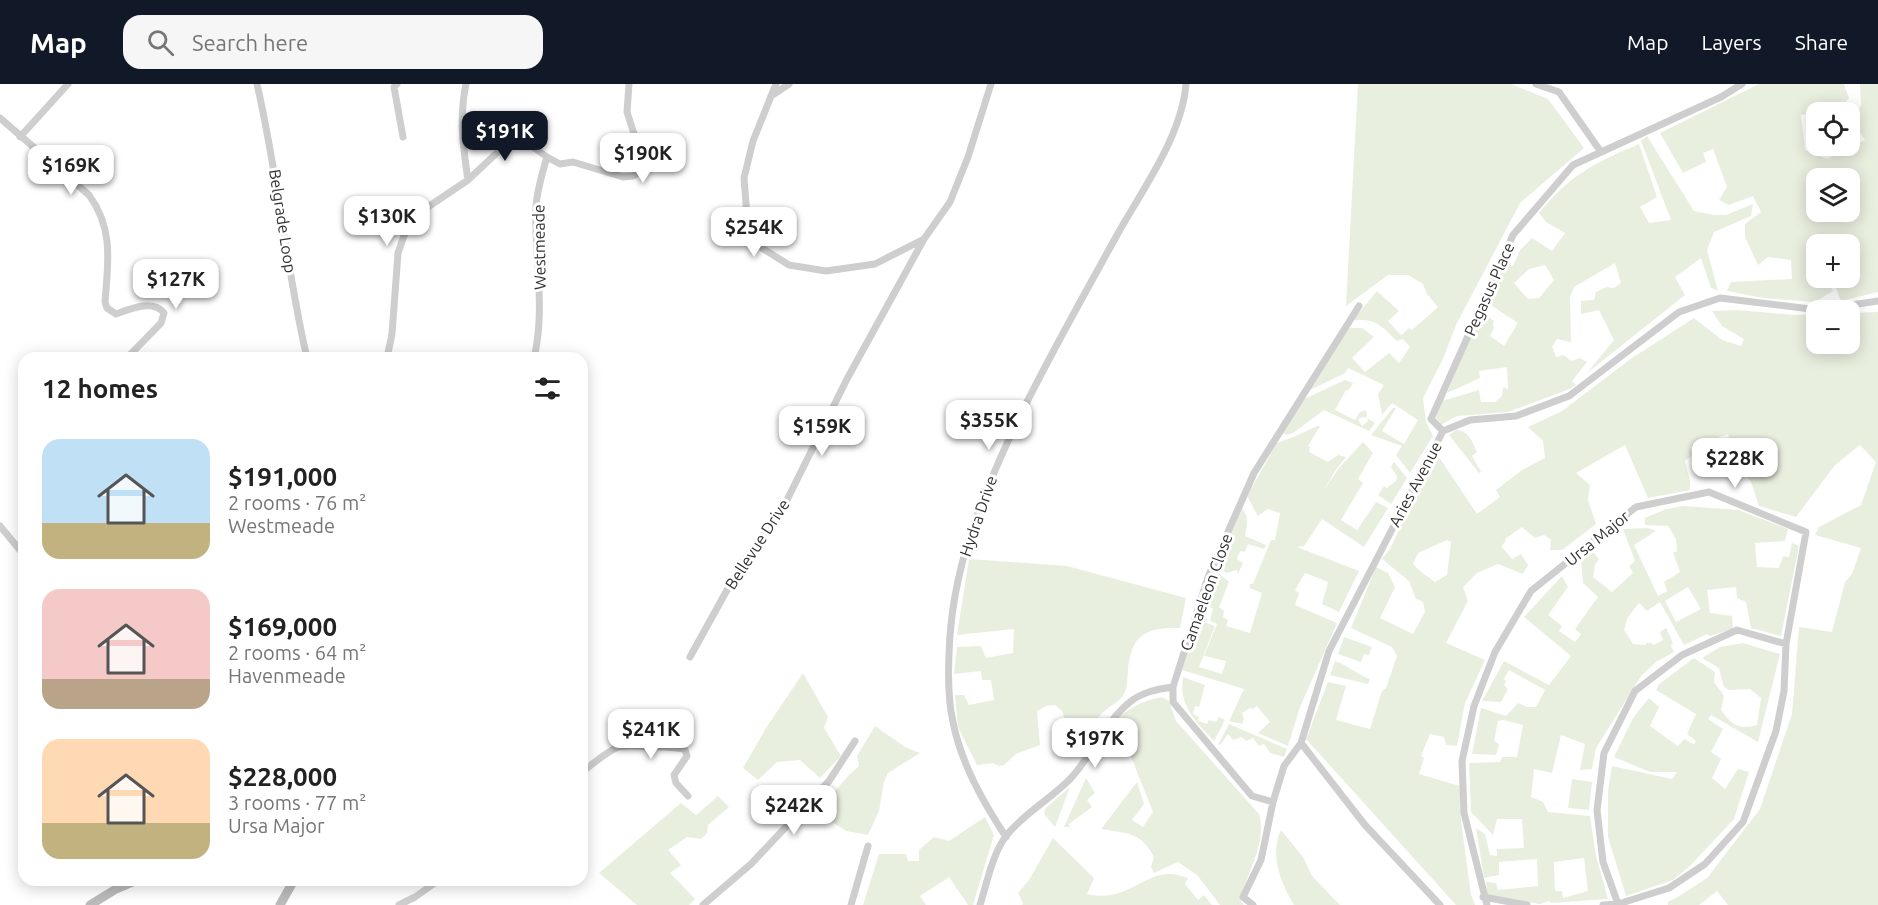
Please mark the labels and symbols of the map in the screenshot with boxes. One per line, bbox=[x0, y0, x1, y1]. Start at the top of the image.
pin: $191K bbox=[463, 111, 547, 162]
pin: $190K bbox=[601, 133, 685, 184]
pin: $169K bbox=[29, 145, 113, 196]
street label: Belgrade Loop bbox=[266, 168, 300, 274]
pin: $130K bbox=[345, 196, 429, 247]
street label: Westmeade bbox=[529, 204, 549, 290]
pin: $254K bbox=[712, 207, 796, 258]
street label: Pegasus Place bbox=[1460, 239, 1518, 339]
pin: $127K bbox=[134, 259, 218, 310]
pin: $355K bbox=[947, 400, 1031, 451]
pin: $159K bbox=[780, 406, 864, 457]
street label: Aries Avenue bbox=[1385, 438, 1445, 530]
pin: $228K bbox=[1693, 438, 1777, 489]
street label: Hydra Drive bbox=[956, 473, 1000, 559]
street label: Bellevue Drive bbox=[721, 496, 793, 592]
street label: Ursa Major bbox=[1561, 507, 1633, 569]
street label: Camaeleon Close bbox=[1176, 531, 1236, 653]
pin: $241K bbox=[609, 709, 693, 760]
pin: $197K bbox=[1053, 718, 1137, 769]
pin: $242K bbox=[752, 785, 836, 836]

